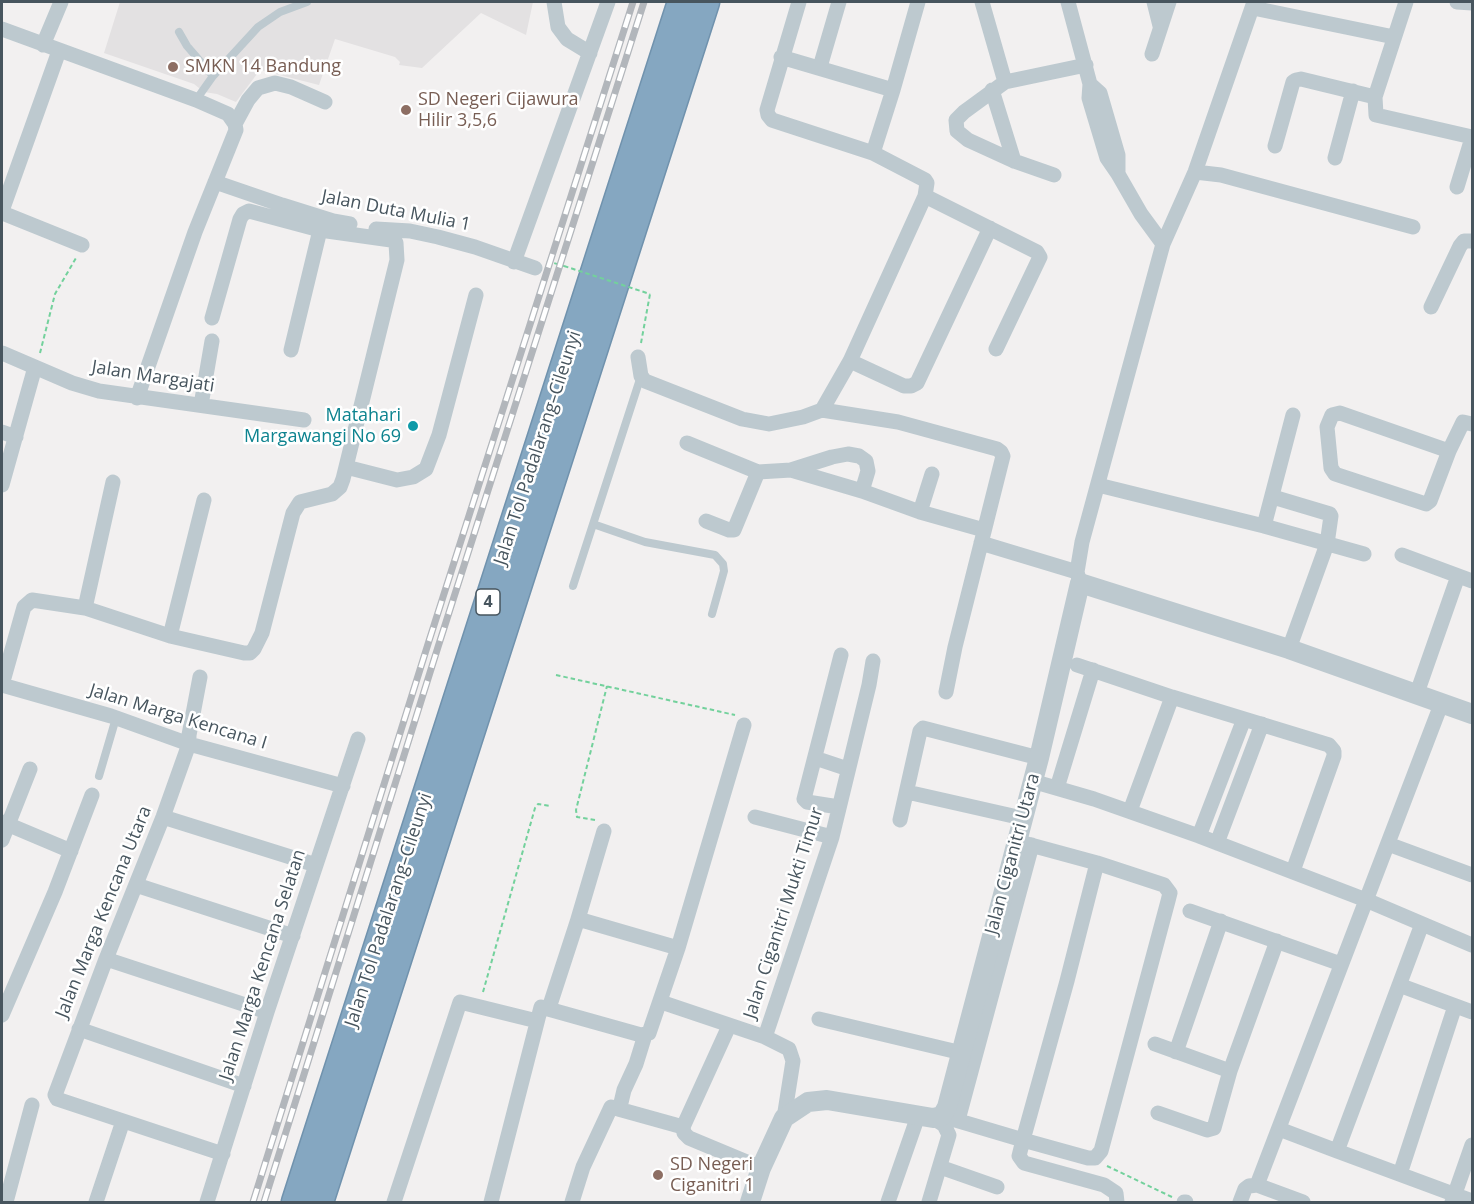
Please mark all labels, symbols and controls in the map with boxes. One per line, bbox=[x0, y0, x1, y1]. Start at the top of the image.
place label: SMKN 14 Bandung bbox=[185, 56, 341, 78]
marker: SMKN 14 Bandung bbox=[166, 60, 180, 74]
place label: SD Negeri Cijawura Hilir 3,5,6 bbox=[418, 89, 578, 132]
marker: SD Negeri Cijawura Hilir 3,5,6 bbox=[399, 103, 413, 117]
street label: Jalan Duta Mulia 1 bbox=[320, 186, 472, 236]
street label: Jalan Tol Padalarang–Cileunyi bbox=[490, 328, 586, 568]
street label: Jalan Margajati bbox=[90, 357, 216, 397]
place label: Matahari Margawangi No 69 bbox=[244, 405, 401, 448]
marker: Matahari Margawangi No 69 bbox=[406, 419, 420, 433]
road number: 4 bbox=[476, 589, 500, 615]
street label: Jalan Marga Kencana I bbox=[87, 680, 269, 754]
street label: Jalan Ciganitri Utara bbox=[981, 771, 1045, 937]
street label: Jalan Tol Padalarang–Cileunyi bbox=[341, 790, 437, 1030]
street label: Jalan Marga Kencana Utara bbox=[52, 803, 156, 1021]
street label: Jalan Ciganitri Mukti Timur bbox=[740, 804, 828, 1022]
street label: Jalan Marga Kencana Selatan bbox=[215, 847, 311, 1083]
place label: SD Negeri Ciganitri 1 bbox=[670, 1154, 755, 1196]
marker: SD Negeri Ciganitri 1 bbox=[651, 1168, 665, 1182]

